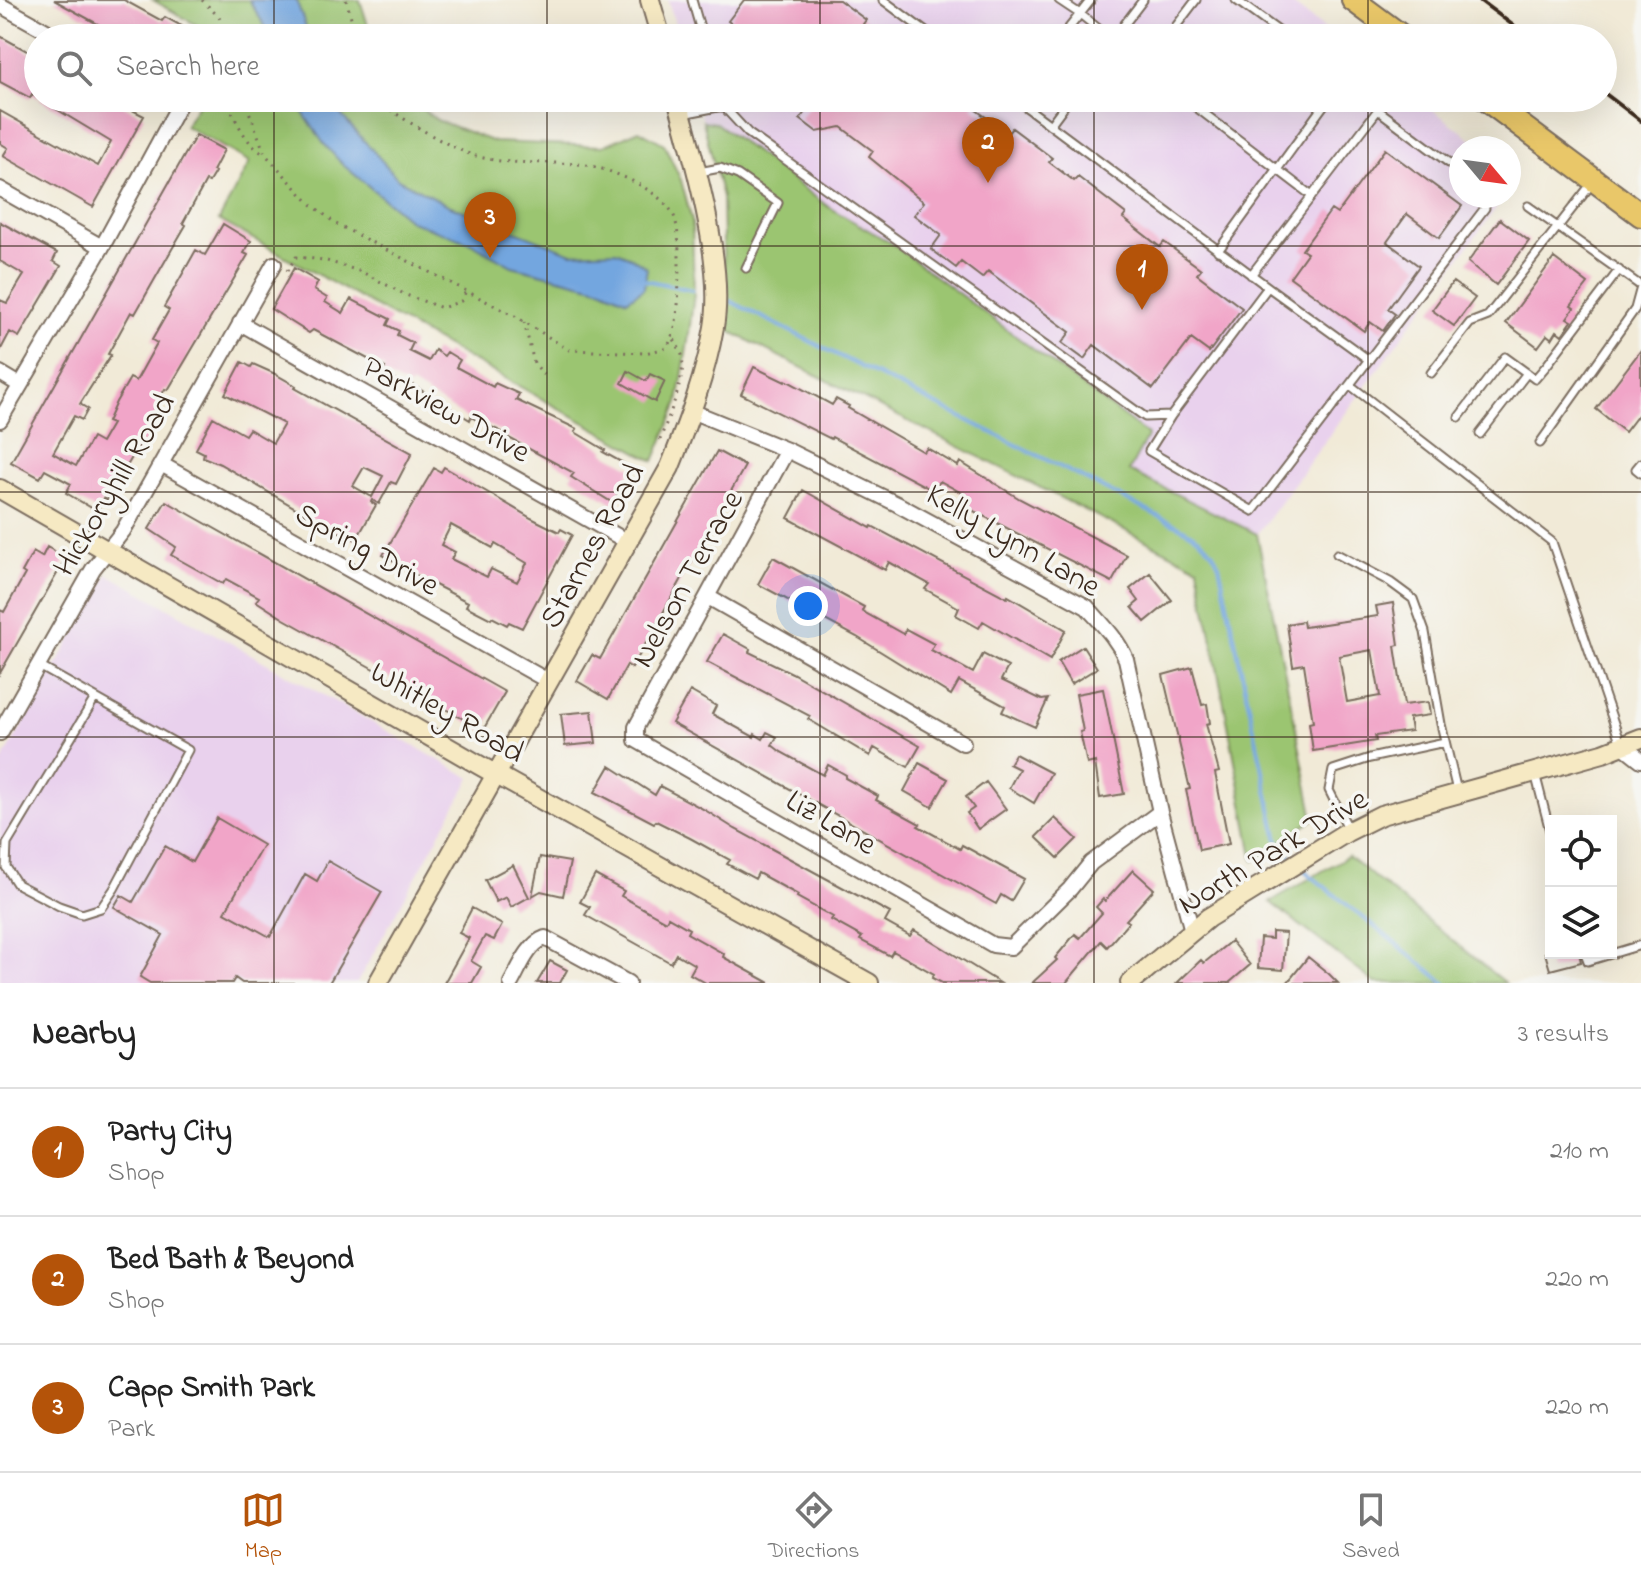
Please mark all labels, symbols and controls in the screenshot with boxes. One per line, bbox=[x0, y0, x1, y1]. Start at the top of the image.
search box bbox=[24, 24, 1617, 112]
icon: search bbox=[52, 46, 96, 90]
text: Search here bbox=[116, 46, 260, 90]
pin: 2 bbox=[962, 117, 1014, 183]
north arrow bbox=[1449, 136, 1521, 208]
pin: 3 bbox=[464, 192, 516, 258]
pin: 1 bbox=[1116, 244, 1168, 310]
street label: Parkview Drive bbox=[353, 345, 539, 477]
street label: Hickoryhill Road bbox=[43, 385, 189, 586]
street label: Starnes Road bbox=[529, 455, 659, 638]
street label: Kelly Lynn Lane bbox=[916, 473, 1109, 611]
street label: Nelson Terrace bbox=[621, 482, 758, 677]
street label: Spring Drive bbox=[286, 492, 448, 610]
your location bbox=[788, 586, 828, 626]
street label: Whitley Road bbox=[360, 651, 532, 777]
street label: North Park Drive bbox=[1170, 777, 1379, 928]
street label: Liz Lane bbox=[776, 779, 885, 869]
map controls bbox=[1545, 815, 1617, 959]
button: locate bbox=[1545, 815, 1617, 887]
button: layers bbox=[1545, 887, 1617, 959]
text: Nearby bbox=[32, 1010, 136, 1060]
text: 3 results bbox=[1518, 1016, 1609, 1054]
text: Party City bbox=[108, 1111, 232, 1155]
text: 1 bbox=[54, 1133, 62, 1171]
text: 210 m bbox=[1550, 1133, 1609, 1171]
text: Shop bbox=[108, 1155, 165, 1193]
text: Bed Bath & Beyond bbox=[108, 1239, 354, 1283]
text: 2 bbox=[52, 1261, 64, 1299]
text: 220 m bbox=[1545, 1261, 1609, 1299]
text: Shop bbox=[108, 1283, 165, 1321]
text: Capp Smith Park bbox=[108, 1367, 315, 1411]
text: 3 bbox=[53, 1389, 63, 1427]
text: 220 m bbox=[1545, 1389, 1609, 1427]
text: Park bbox=[108, 1411, 155, 1449]
tab: Map bbox=[241, 1488, 285, 1568]
tab: Directions bbox=[768, 1488, 859, 1568]
tab: Saved bbox=[1342, 1488, 1400, 1568]

